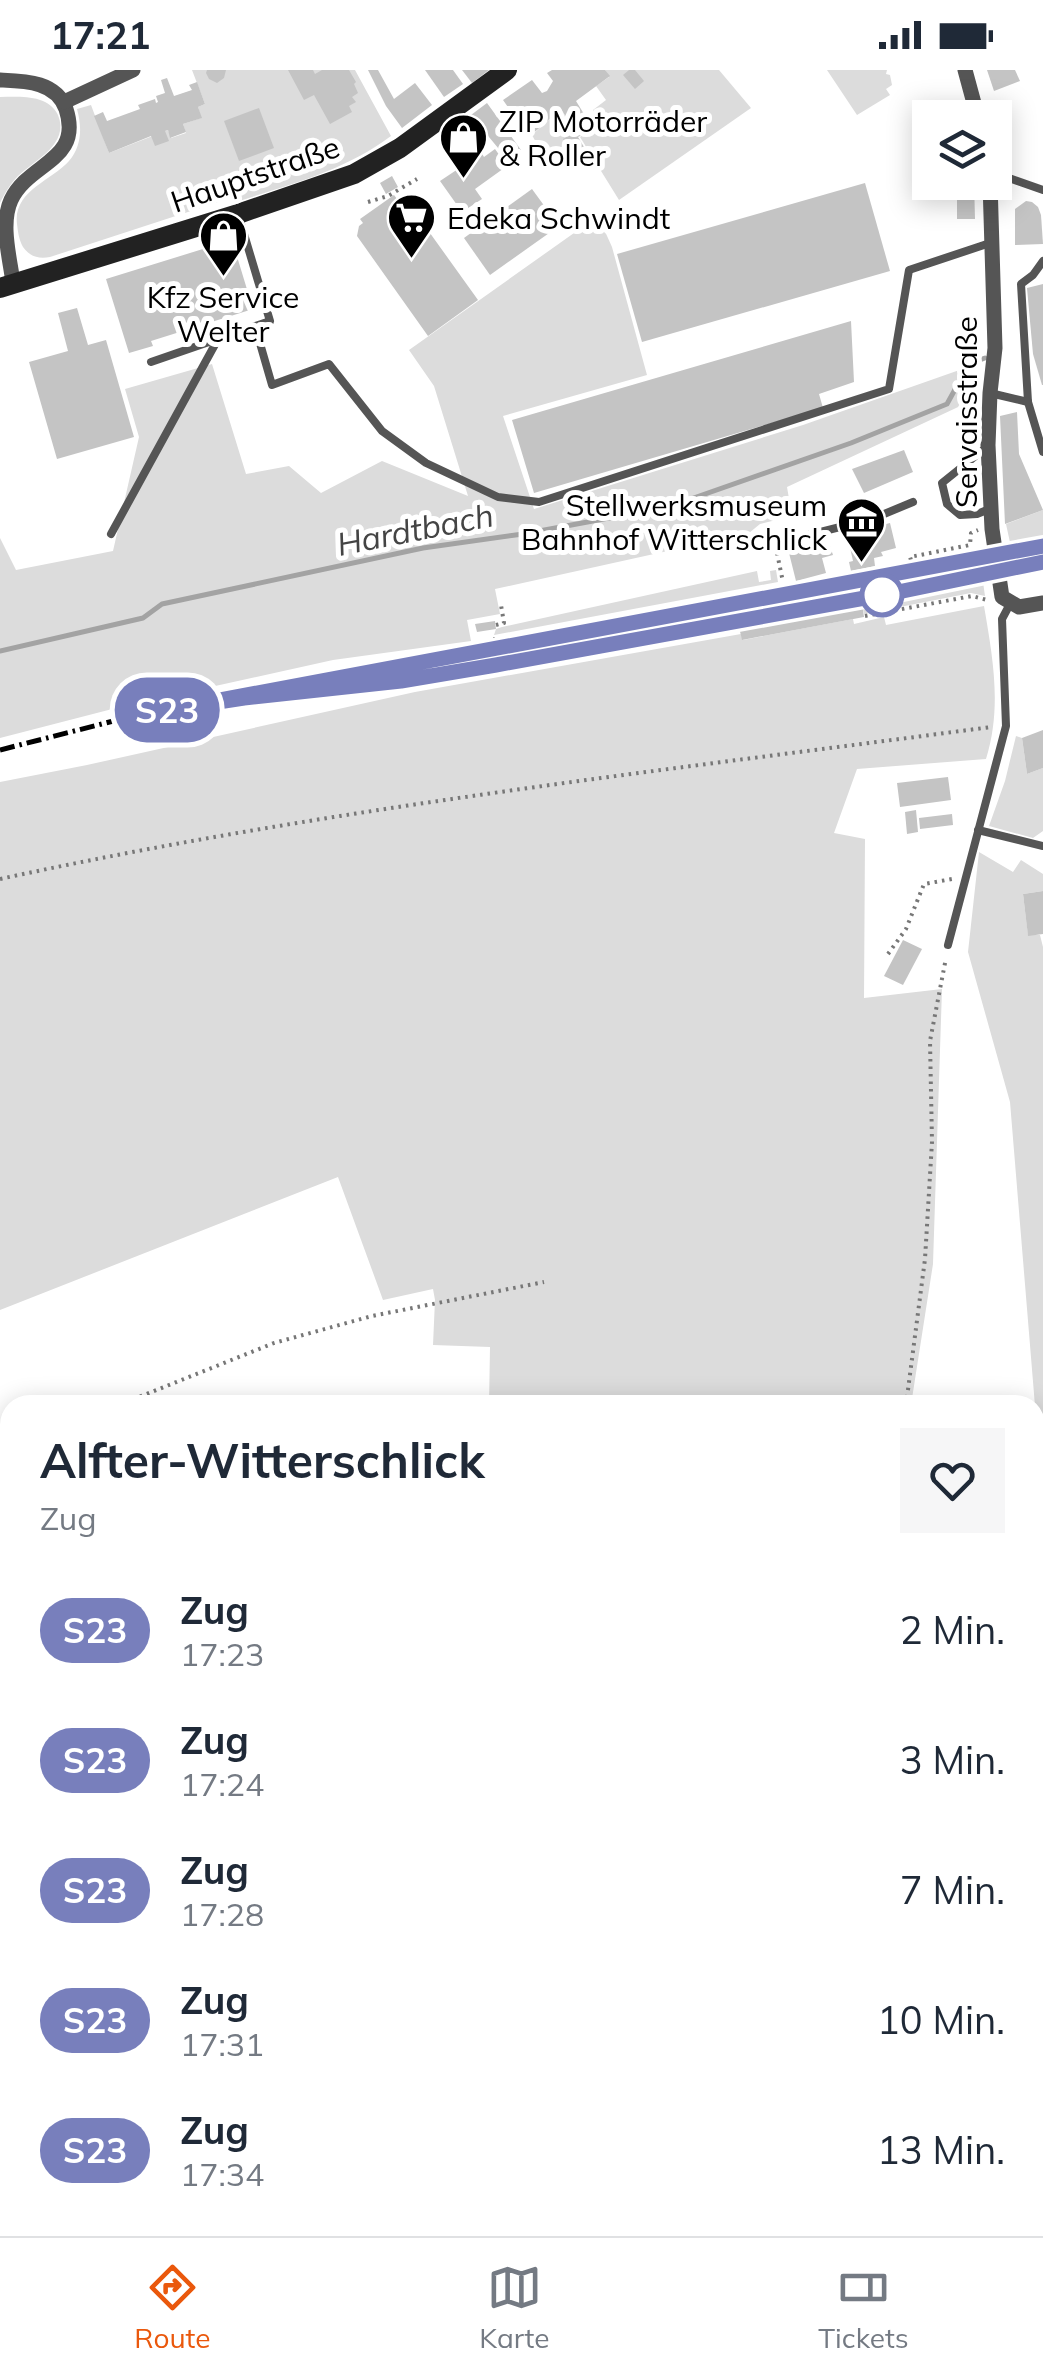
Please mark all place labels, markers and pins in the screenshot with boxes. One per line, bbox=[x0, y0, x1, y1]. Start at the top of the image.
place label: ZIP Motorräder & Roller bbox=[499, 102, 707, 174]
shop icon: ZIP Motorräder & Roller bbox=[438, 112, 490, 180]
supermarket icon: Edeka Schwindt bbox=[386, 192, 438, 260]
place label: Edeka Schwindt bbox=[447, 199, 670, 237]
shop icon: Kfz Service Welter bbox=[197, 210, 249, 278]
place label: Kfz Service Welter bbox=[147, 278, 299, 350]
place label: Stellwerksmuseum Bahnhof Witterschlick bbox=[521, 486, 828, 558]
museum icon: Stellwerksmuseum Bahnhof Witterschlick bbox=[836, 496, 888, 564]
unlabelled marker bbox=[861, 574, 903, 616]

